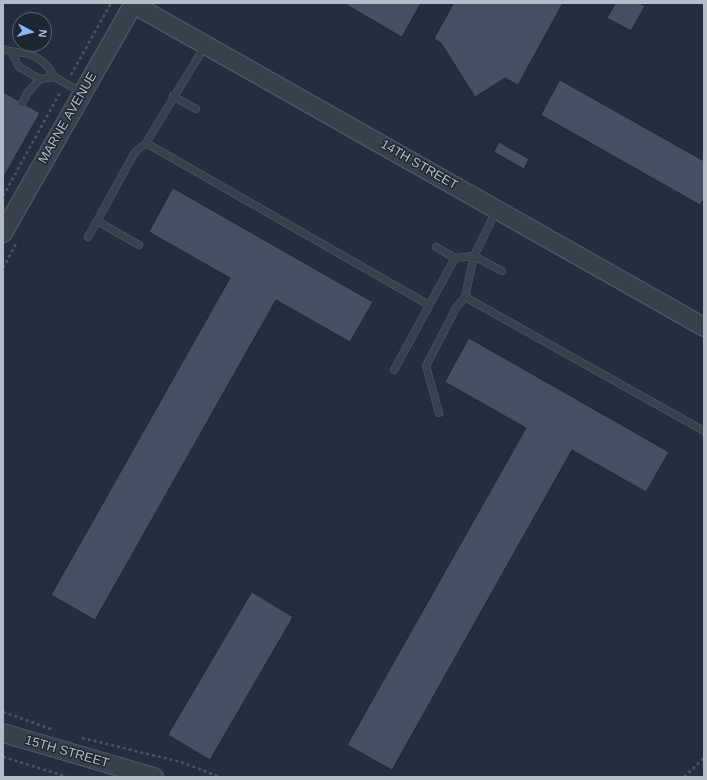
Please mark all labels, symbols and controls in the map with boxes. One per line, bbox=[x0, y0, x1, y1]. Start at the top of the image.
north arrow bbox=[12, 12, 52, 52]
text: N bbox=[36, 29, 49, 38]
street label: MARNE AVENUE bbox=[35, 69, 101, 167]
street label: 14TH STREET bbox=[378, 137, 460, 193]
street label: 15TH STREET bbox=[23, 733, 111, 771]

